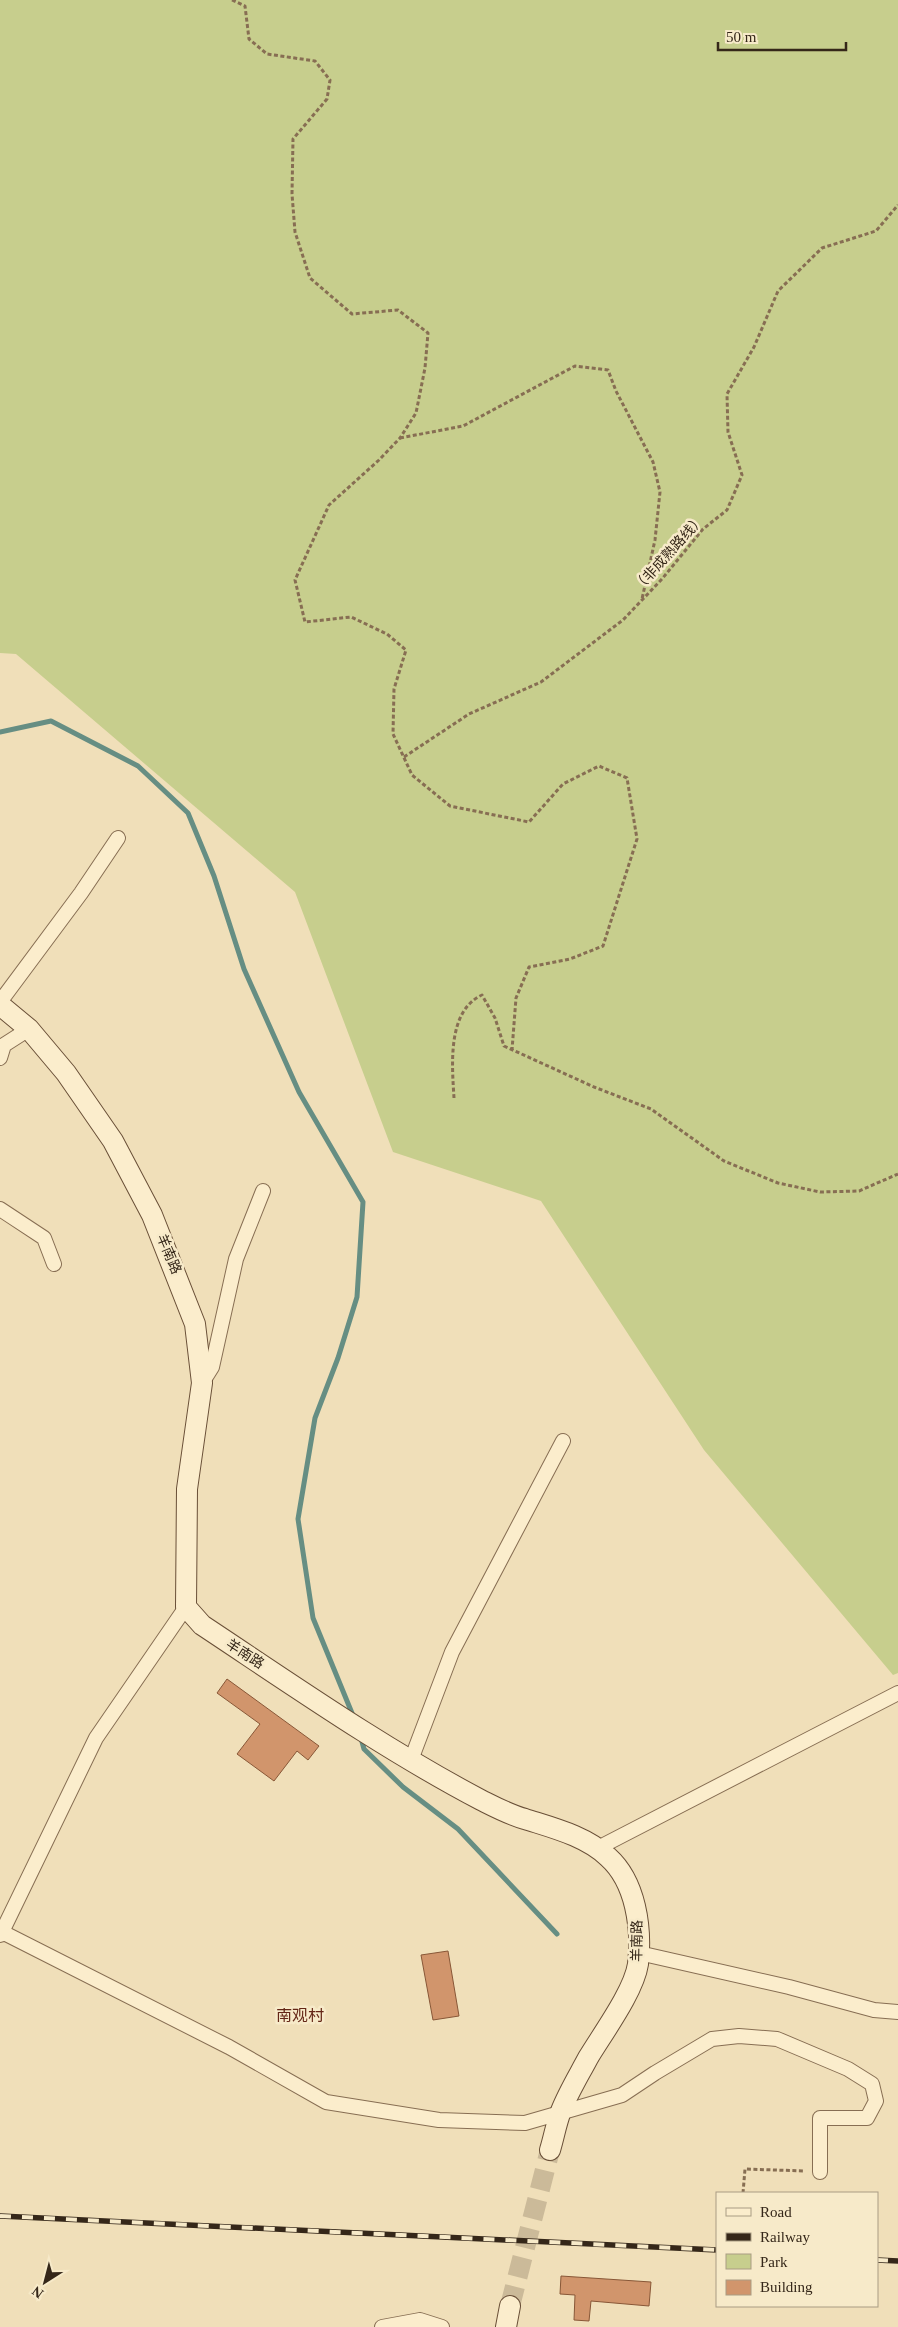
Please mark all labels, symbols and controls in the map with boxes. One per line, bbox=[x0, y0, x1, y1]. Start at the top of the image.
scale bar bbox=[718, 20, 846, 52]
text: 50 m bbox=[726, 29, 757, 45]
street label: （非成熟路线） bbox=[630, 511, 707, 594]
street label: 羊南路 bbox=[154, 1232, 184, 1276]
street label: 羊南路 bbox=[223, 1636, 267, 1672]
street label: 羊南路 bbox=[629, 1920, 645, 1962]
district label: 南观村 bbox=[276, 2007, 324, 2024]
legend bbox=[716, 2192, 878, 2307]
text: Road bbox=[760, 2204, 792, 2220]
text: Railway bbox=[760, 2229, 810, 2245]
text: Park bbox=[760, 2254, 788, 2270]
north arrow bbox=[20, 2257, 70, 2307]
text: Building bbox=[760, 2279, 813, 2295]
text: N bbox=[29, 2283, 46, 2301]

